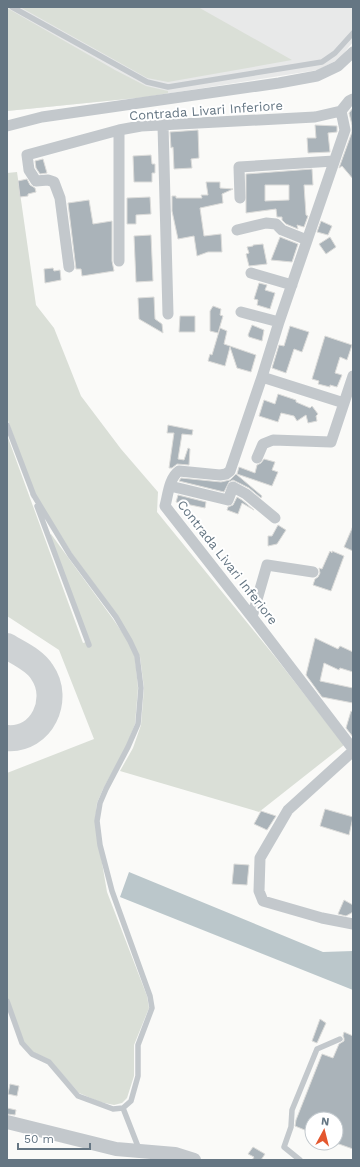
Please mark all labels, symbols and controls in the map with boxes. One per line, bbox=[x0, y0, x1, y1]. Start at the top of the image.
street label: Contrada Livari Inferiore bbox=[129, 98, 283, 123]
street label: Contrada Livari Inferiore bbox=[174, 497, 281, 628]
north arrow bbox=[304, 1111, 344, 1151]
text: N bbox=[320, 1115, 330, 1129]
scale bar bbox=[18, 1125, 90, 1151]
text: 50 m bbox=[24, 1132, 54, 1146]

